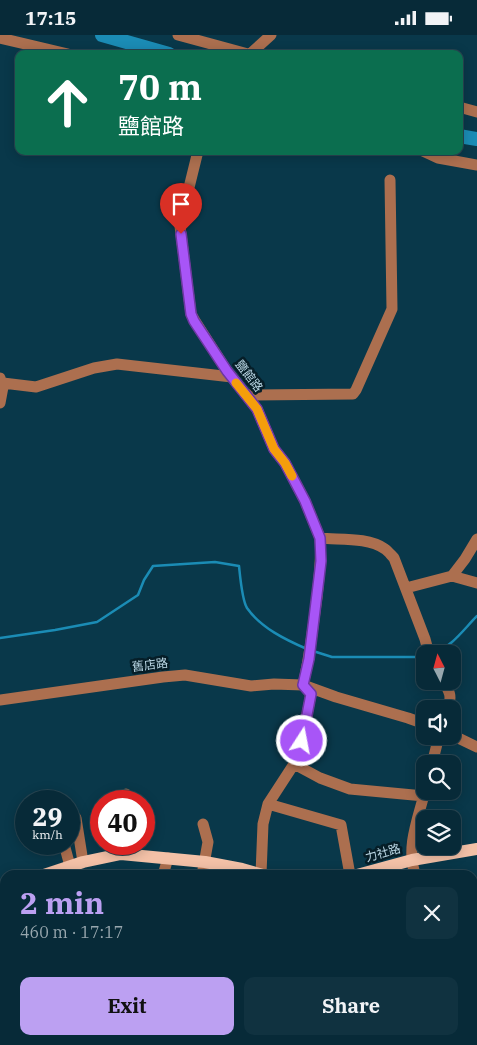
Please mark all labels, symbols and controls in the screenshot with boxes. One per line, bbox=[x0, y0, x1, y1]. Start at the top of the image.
text: 17:15 bbox=[25, 6, 76, 30]
text: 70 m bbox=[118, 64, 202, 110]
icon: ahead bbox=[35, 70, 100, 135]
text: 鹽館路 bbox=[118, 111, 184, 140]
pin bbox=[160, 183, 202, 234]
icon: arrive bbox=[167, 190, 195, 218]
street label: 鹽館路 bbox=[232, 357, 266, 394]
north arrow bbox=[416, 645, 461, 690]
map controls bbox=[416, 645, 461, 855]
street label: 舊店路 bbox=[131, 655, 169, 674]
button: sound bbox=[416, 700, 461, 745]
position arrow bbox=[275, 714, 327, 766]
button: search bbox=[416, 755, 461, 800]
speed limit sign: 40 bbox=[90, 790, 155, 855]
text: 29 bbox=[32, 800, 63, 833]
button: layers bbox=[416, 810, 461, 855]
text: km/h bbox=[32, 827, 63, 842]
street label: 力社路 bbox=[363, 840, 402, 865]
text: 2 min bbox=[20, 883, 104, 922]
button: close bbox=[406, 887, 458, 939]
text: 460 m · 17:17 bbox=[20, 922, 123, 942]
button: Exit bbox=[20, 977, 234, 1035]
button: Share bbox=[244, 977, 458, 1035]

